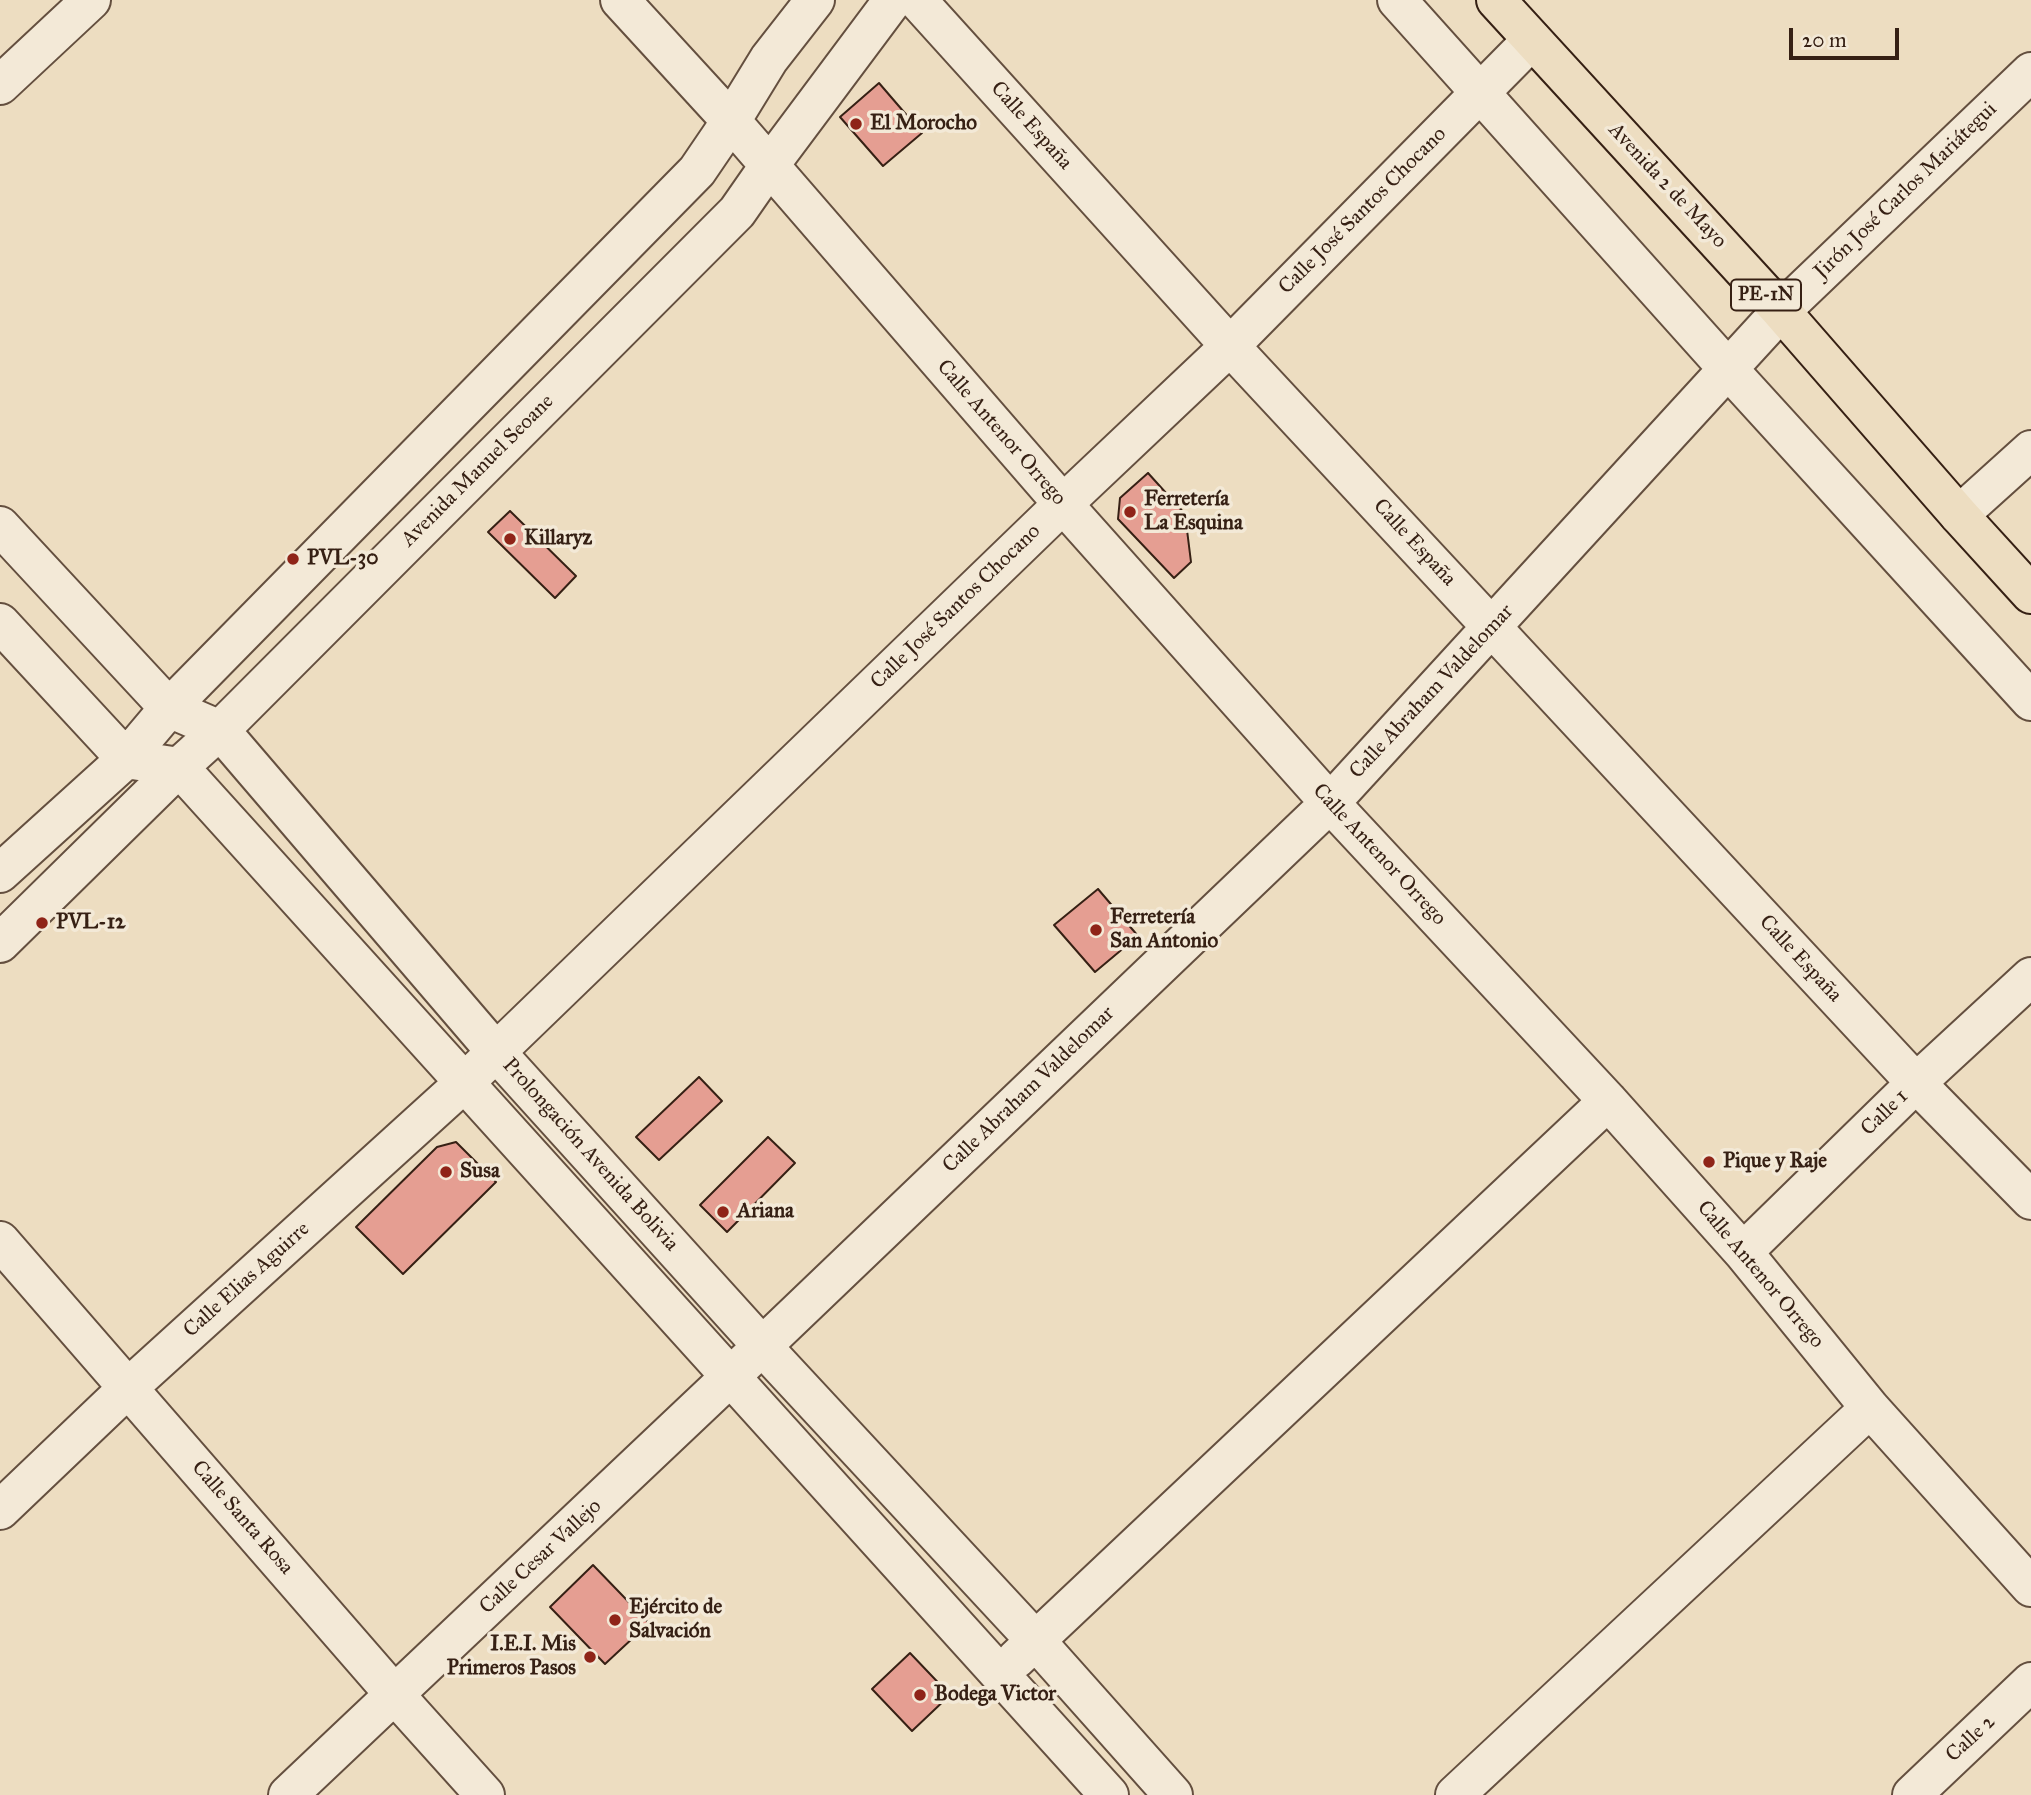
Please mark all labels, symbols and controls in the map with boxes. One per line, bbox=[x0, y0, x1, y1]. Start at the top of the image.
scale bar bbox=[1793, 14, 1903, 58]
text: 20 m bbox=[1802, 27, 1847, 53]
street label: Calle España bbox=[985, 77, 1077, 175]
street label: Jirón José Carlos Mariátegui bbox=[1809, 97, 2003, 285]
place label: El Morocho bbox=[870, 111, 977, 137]
marker: El Morocho bbox=[848, 116, 864, 132]
street label: Avenida 2 de Mayo bbox=[1602, 118, 1732, 254]
street label: Calle José Santos Chocano bbox=[1274, 122, 1452, 300]
road number: PE-1N bbox=[1731, 280, 1801, 310]
street label: Calle Antenor Orrego bbox=[931, 355, 1071, 511]
street label: Avenida Manuel Seoane bbox=[397, 390, 559, 552]
place label: Ferretería La Esquina bbox=[1144, 487, 1243, 537]
street label: Calle España bbox=[1367, 494, 1461, 592]
marker: Ferretería La Esquina bbox=[1122, 504, 1138, 520]
street label: Calle José Santos Chocano bbox=[866, 519, 1046, 695]
place label: Killaryz bbox=[524, 526, 592, 552]
marker: Killaryz bbox=[502, 531, 518, 547]
place label: PVL-30 bbox=[307, 546, 378, 572]
marker: PVL-30 bbox=[285, 551, 301, 567]
street label: Calle Abraham Valdelomar bbox=[1345, 600, 1519, 784]
street label: Calle Antenor Orrego bbox=[1307, 779, 1451, 931]
place label: Ferretería San Antonio bbox=[1110, 905, 1218, 955]
place label: PVL-12 bbox=[56, 910, 125, 936]
street label: Calle España bbox=[1753, 910, 1847, 1008]
marker: PVL-12 bbox=[34, 915, 50, 931]
marker: Ferretería San Antonio bbox=[1088, 922, 1104, 938]
street label: Calle Abraham Valdelomar bbox=[938, 1001, 1120, 1179]
street label: Prolongación Avenida Bolivia bbox=[497, 1053, 683, 1257]
street label: Calle 1 bbox=[1856, 1084, 1914, 1142]
place label: Pique y Raje bbox=[1723, 1149, 1827, 1175]
marker: Pique y Raje bbox=[1701, 1154, 1717, 1170]
place label: Susa bbox=[460, 1159, 500, 1185]
marker: Susa bbox=[438, 1164, 454, 1180]
street label: Calle Antenor Orrego bbox=[1691, 1196, 1829, 1354]
place label: Ariana bbox=[737, 1199, 794, 1225]
marker: Ariana bbox=[715, 1204, 731, 1220]
street label: Calle Elias Aguirre bbox=[179, 1217, 315, 1343]
street label: Calle Santa Rosa bbox=[186, 1456, 298, 1580]
street label: Calle Cesar Vallejo bbox=[475, 1494, 607, 1620]
place label: Ejército de Salvación bbox=[629, 1595, 722, 1645]
marker: Ejército de Salvación bbox=[607, 1612, 623, 1628]
place label: I.E.I. Mis Primeros Pasos bbox=[447, 1632, 576, 1682]
marker: I.E.I. Mis Primeros Pasos bbox=[582, 1649, 598, 1665]
place label: Bodega Victor bbox=[934, 1682, 1056, 1708]
marker: Bodega Victor bbox=[912, 1687, 928, 1703]
street label: Calle 2 bbox=[1941, 1710, 2001, 1768]

